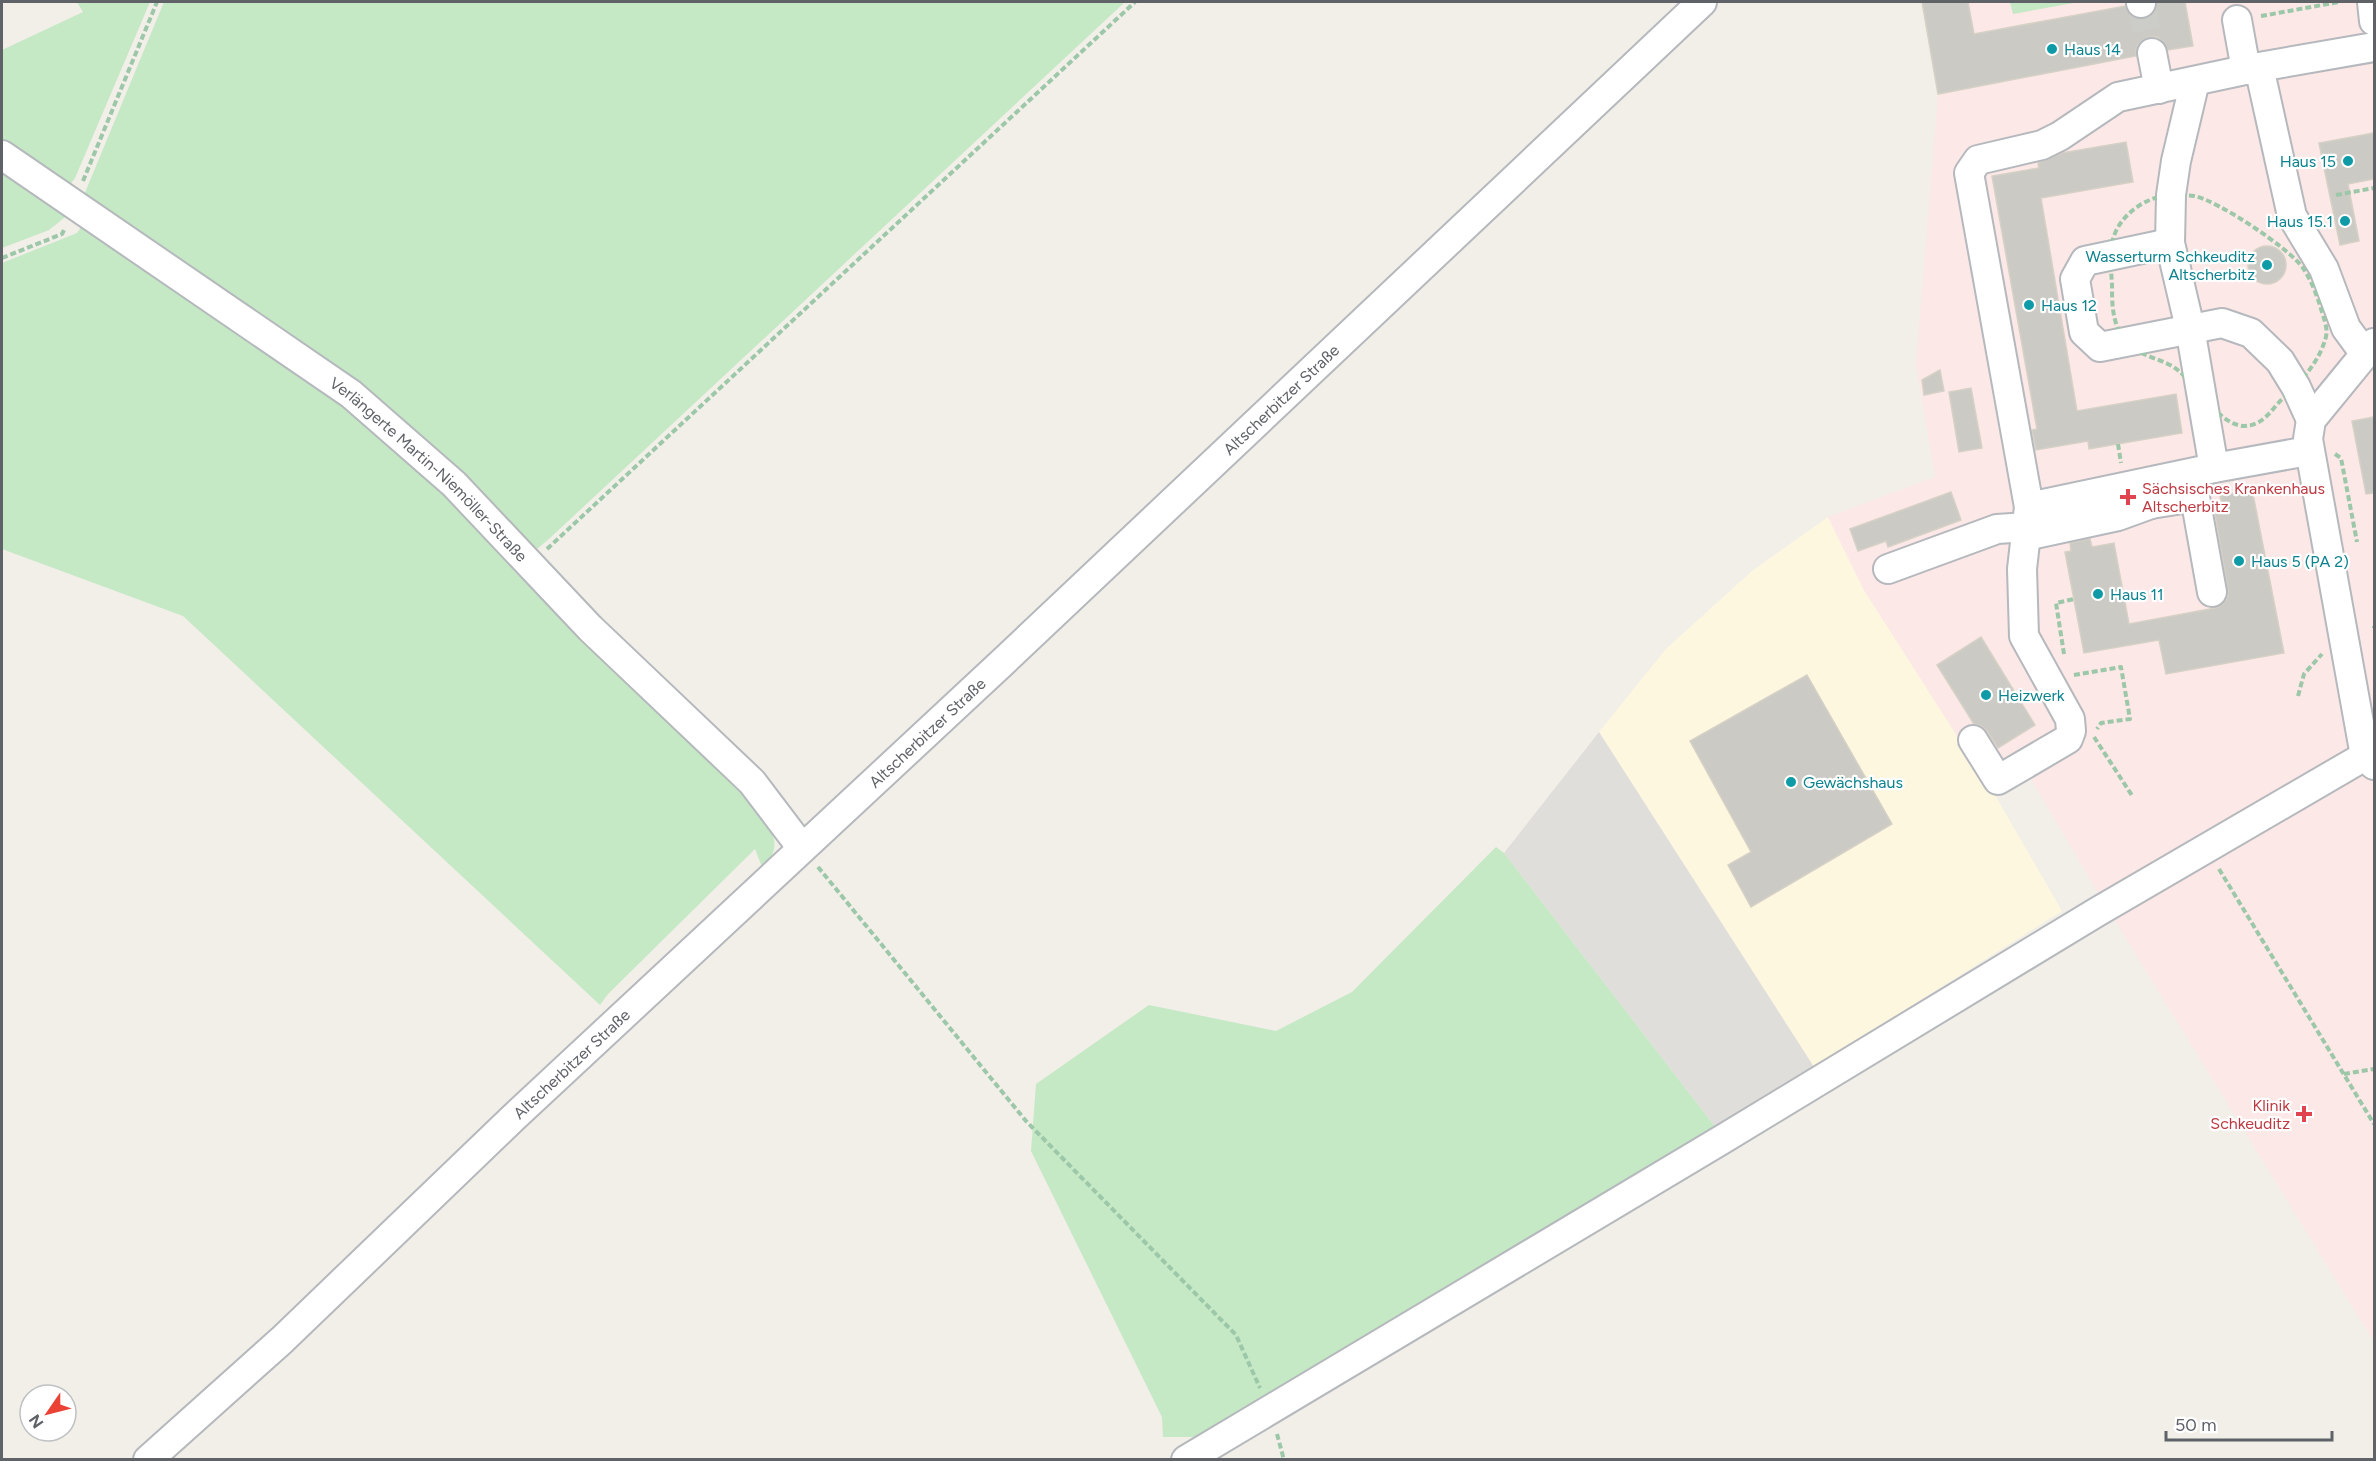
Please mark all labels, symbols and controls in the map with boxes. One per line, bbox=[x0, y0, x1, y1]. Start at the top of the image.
place label: Haus 14 bbox=[2064, 40, 2121, 59]
marker: Haus 14 bbox=[2045, 42, 2059, 56]
place label: Haus 15 bbox=[2280, 152, 2336, 171]
marker: Haus 15 bbox=[2341, 154, 2355, 168]
place label: Haus 15.1 bbox=[2267, 212, 2333, 231]
marker: Haus 15.1 bbox=[2338, 214, 2352, 228]
place label: Wasserturm Schkeuditz Altscherbitz bbox=[2085, 247, 2255, 284]
marker: Wasserturm Schkeuditz Altscherbitz bbox=[2260, 258, 2274, 272]
place label: Haus 12 bbox=[2041, 296, 2097, 315]
marker: Haus 12 bbox=[2022, 298, 2036, 312]
street label: Altscherbitzer Straße bbox=[1220, 341, 1343, 459]
street label: Verlängerte Martin-Niemöller-Straße bbox=[326, 373, 531, 566]
place label: Sächsisches Krankenhaus Altscherbitz bbox=[2142, 479, 2325, 516]
marker: Sächsisches Krankenhaus Altscherbitz bbox=[2119, 488, 2137, 506]
place label: Haus 5 (PA 2) bbox=[2251, 552, 2349, 571]
marker: Haus 5 (PA 2) bbox=[2232, 554, 2246, 568]
place label: Haus 11 bbox=[2110, 585, 2164, 604]
marker: Haus 11 bbox=[2091, 587, 2105, 601]
street label: Altscherbitzer Straße bbox=[865, 674, 990, 792]
place label: Heizwerk bbox=[1998, 686, 2065, 705]
marker: Heizwerk bbox=[1979, 688, 1993, 702]
place label: Gewächshaus bbox=[1803, 773, 1903, 792]
marker: Gewächshaus bbox=[1784, 775, 1798, 789]
street label: Altscherbitzer Straße bbox=[510, 1005, 634, 1123]
place label: Klinik Schkeuditz bbox=[2210, 1096, 2290, 1133]
marker: Klinik Schkeuditz bbox=[2295, 1105, 2313, 1123]
north arrow bbox=[18, 1383, 78, 1443]
scale bar bbox=[2166, 1404, 2332, 1442]
text: N bbox=[25, 1411, 47, 1432]
text: 50 m bbox=[2175, 1414, 2217, 1436]

